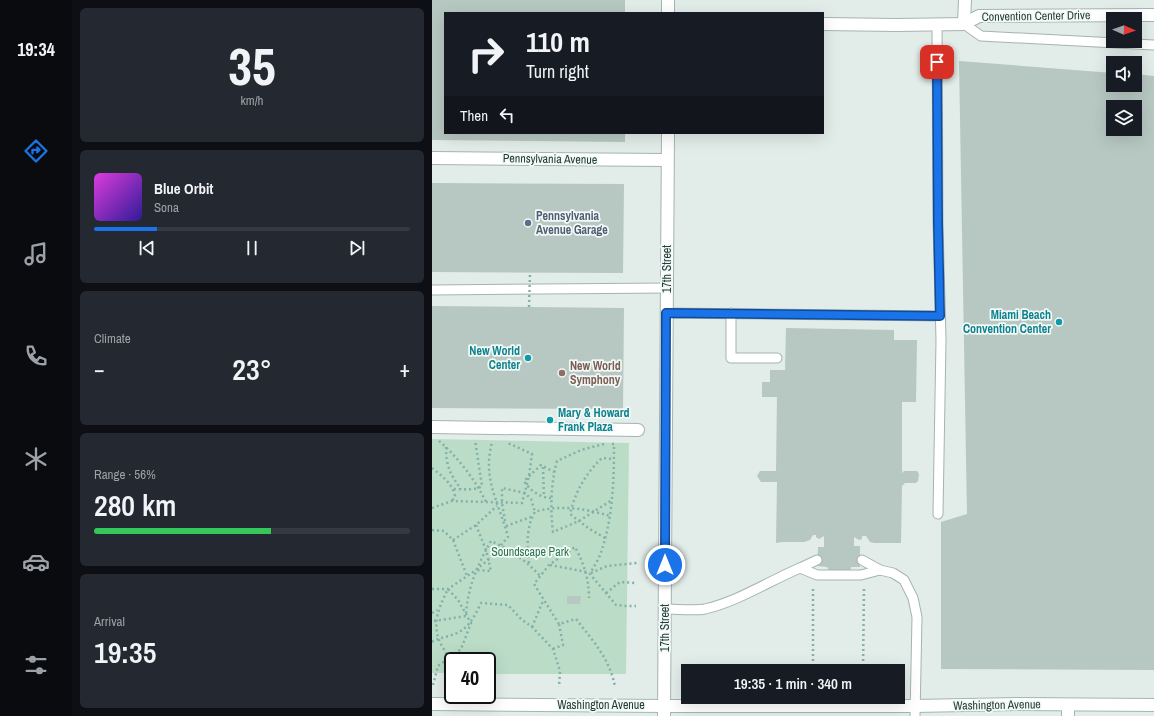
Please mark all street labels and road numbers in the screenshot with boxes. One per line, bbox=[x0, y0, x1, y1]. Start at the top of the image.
street label: Convention Center Drive bbox=[981, 7, 1091, 25]
street label: Pennsylvania Avenue bbox=[503, 150, 597, 168]
street label: 17th Street bbox=[659, 245, 675, 293]
street label: 17th Street bbox=[657, 604, 673, 652]
street label: Washington Avenue bbox=[953, 696, 1041, 714]
street label: Washington Avenue bbox=[557, 697, 645, 713]

